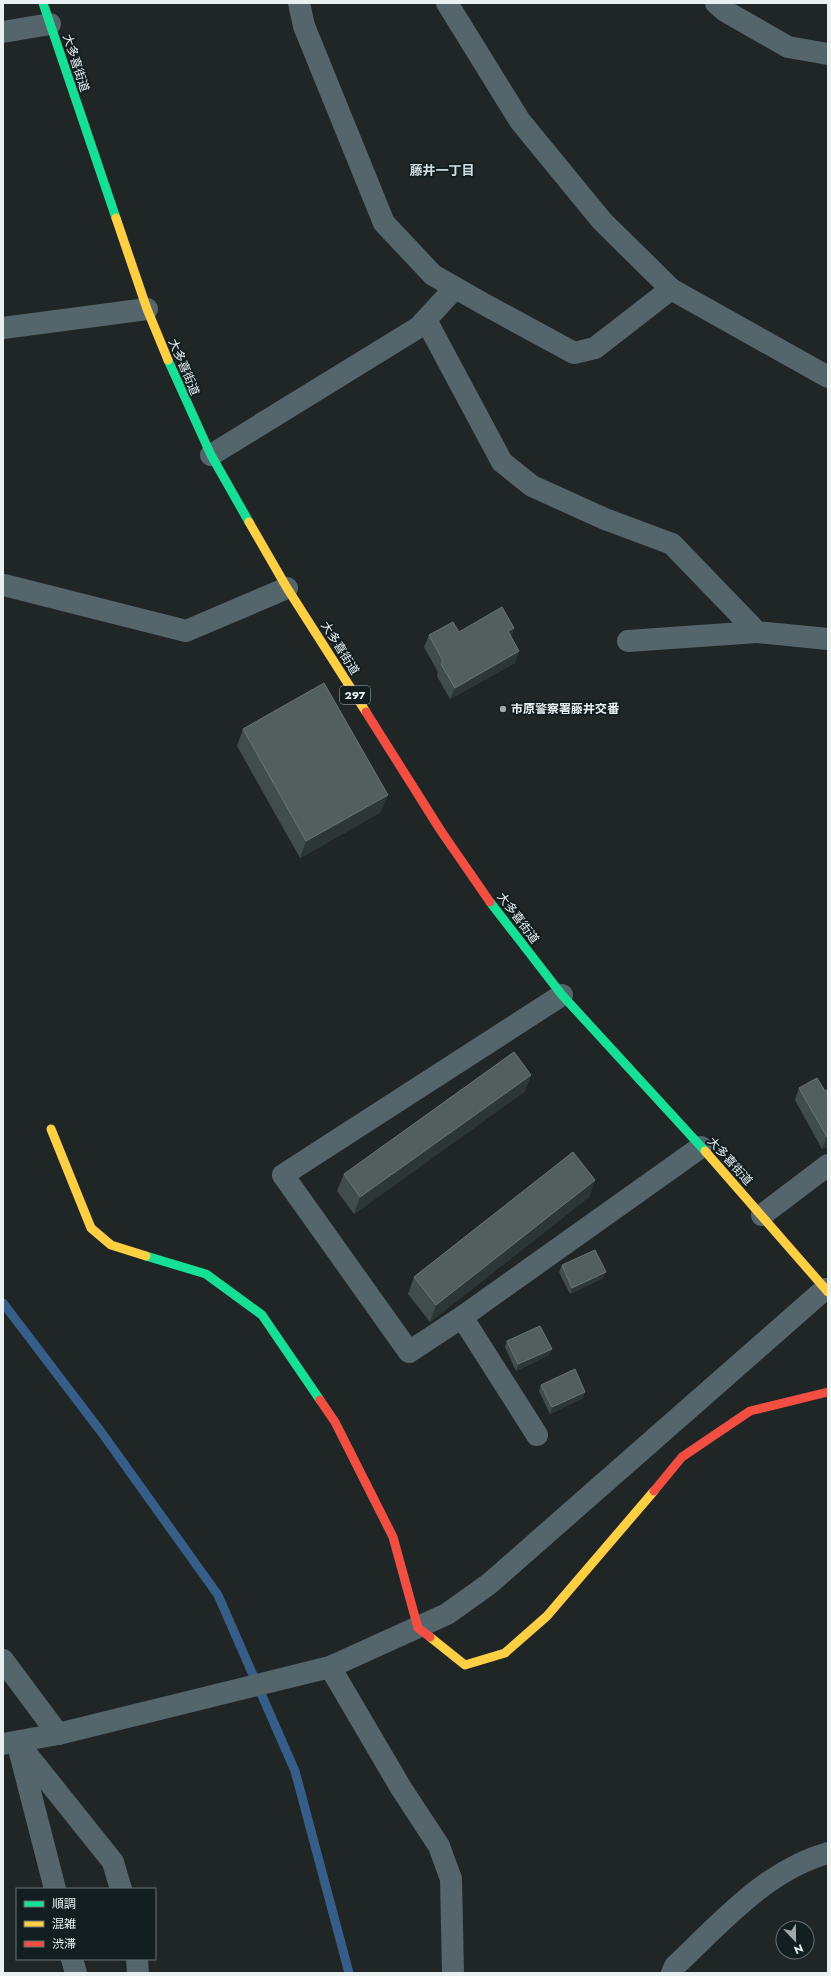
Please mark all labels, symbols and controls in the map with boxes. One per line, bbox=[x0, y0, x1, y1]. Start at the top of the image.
street label: 大多喜街道 bbox=[58, 32, 94, 94]
district label: 藤井一丁目 bbox=[409, 161, 475, 180]
street label: 大多喜街道 bbox=[164, 336, 204, 398]
street label: 大多喜街道 bbox=[316, 618, 364, 678]
road number: 297 bbox=[340, 686, 370, 704]
place label: 市原警察署藤井交番 bbox=[511, 700, 620, 718]
marker: 市原警察署藤井交番 bbox=[498, 704, 508, 714]
street label: 大多喜街道 bbox=[493, 889, 543, 947]
street label: 大多喜街道 bbox=[703, 1133, 757, 1189]
legend bbox=[16, 1888, 156, 1960]
text: 順調 bbox=[52, 1895, 76, 1913]
text: 混雑 bbox=[52, 1915, 76, 1933]
north arrow bbox=[775, 1920, 815, 1960]
text: 渋滞 bbox=[52, 1935, 76, 1953]
text: N bbox=[792, 1940, 806, 1958]

